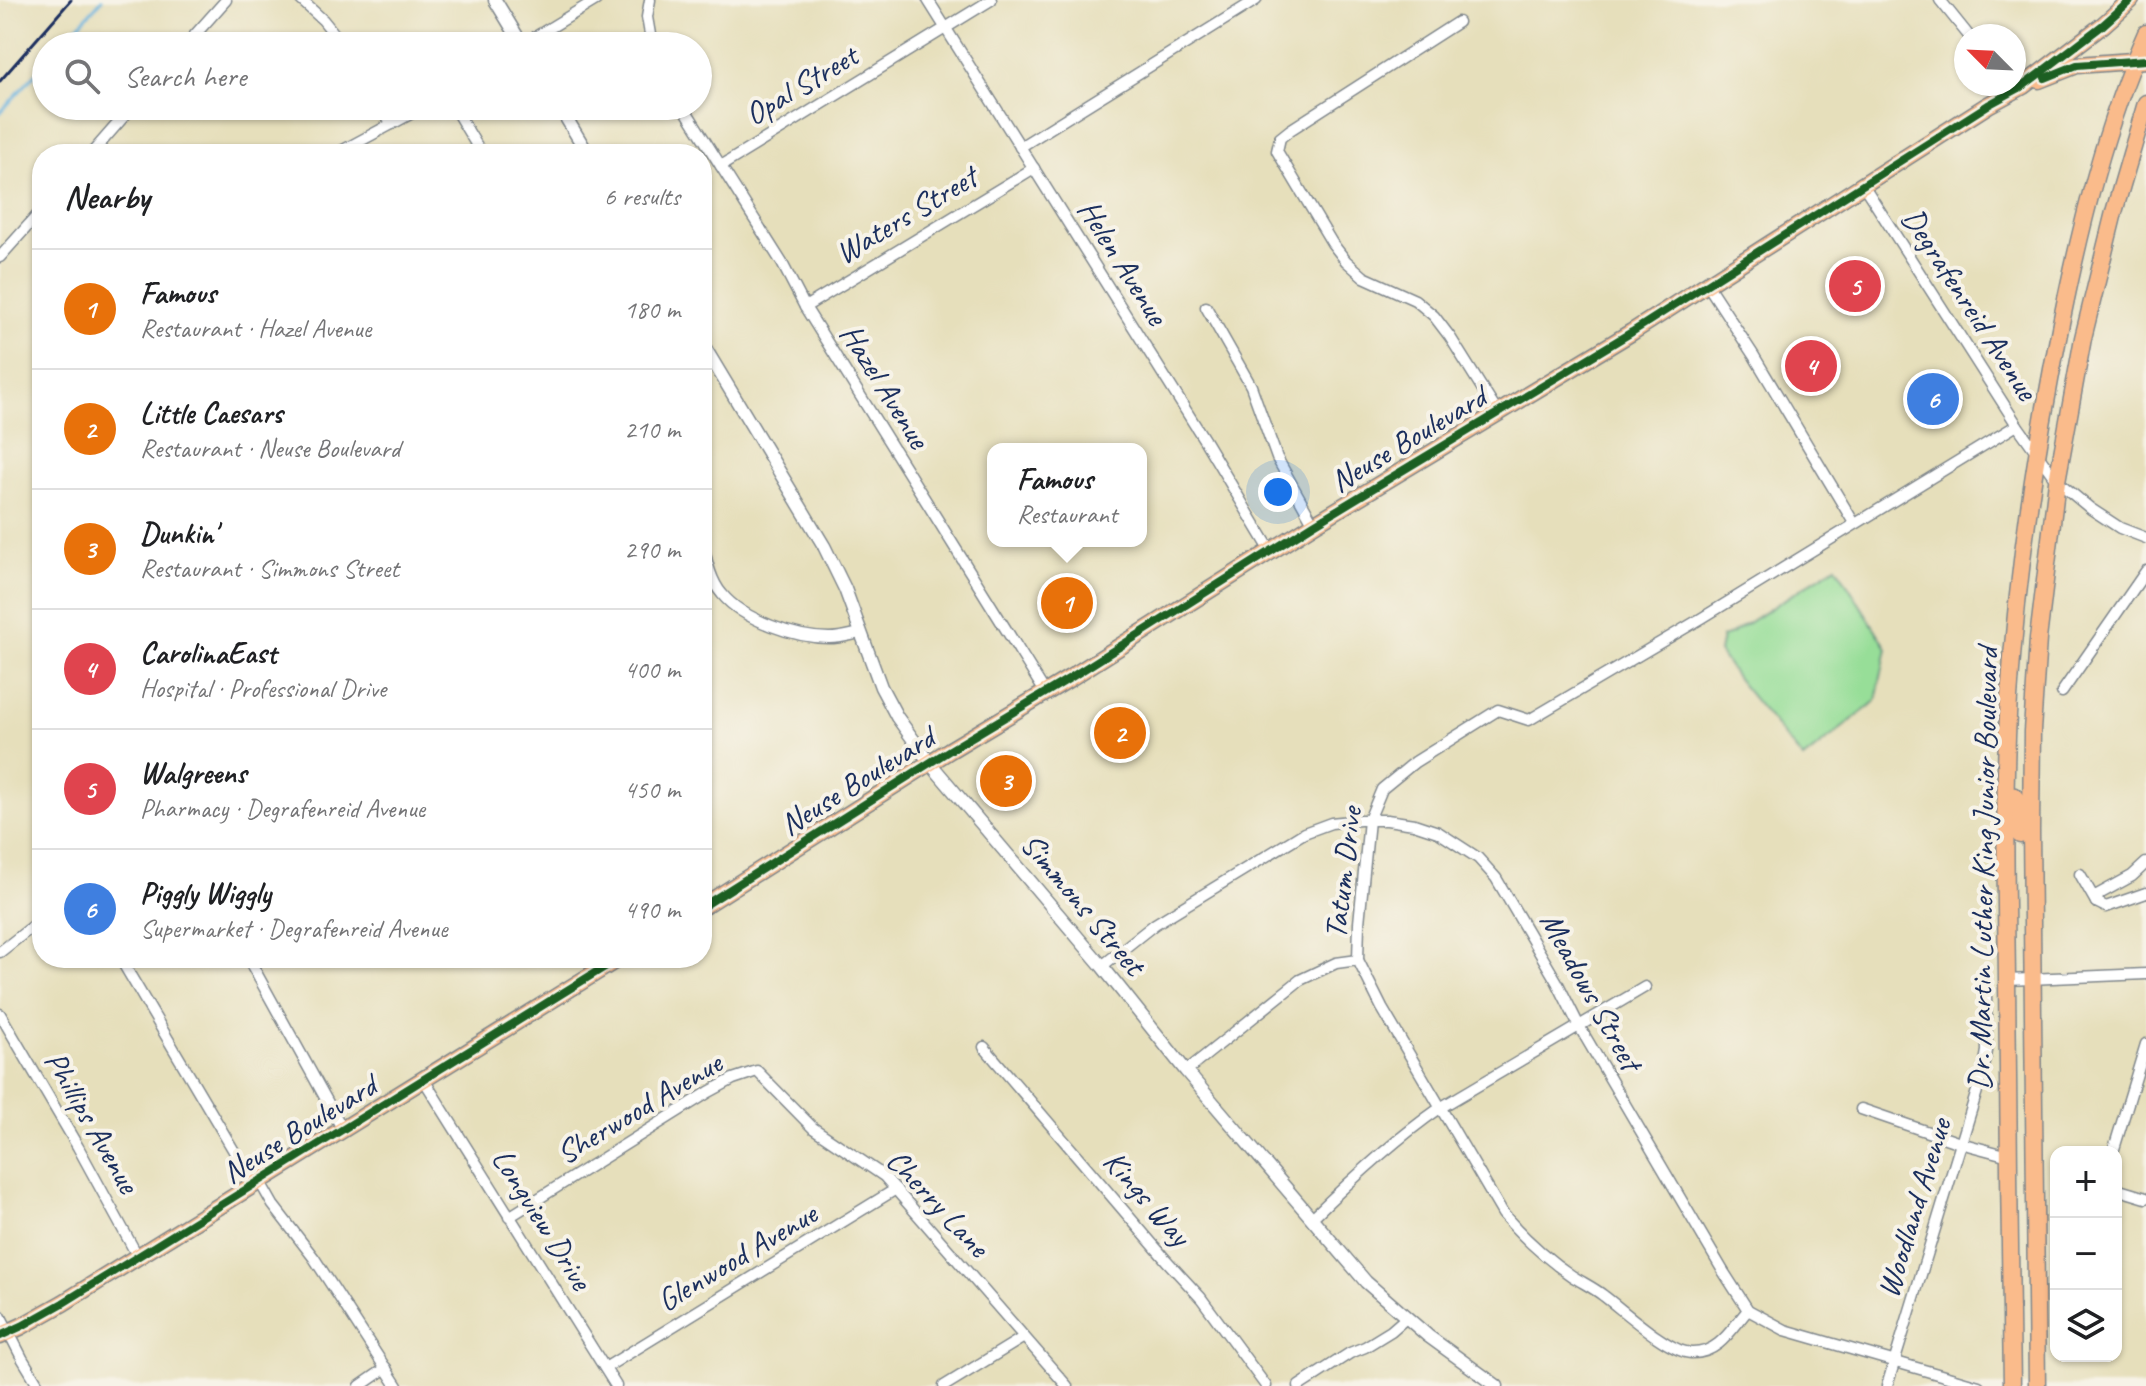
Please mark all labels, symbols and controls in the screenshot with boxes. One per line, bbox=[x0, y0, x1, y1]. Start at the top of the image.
north arrow bbox=[1954, 24, 2026, 96]
search box bbox=[32, 32, 712, 120]
street label: Opal Street bbox=[737, 34, 868, 135]
icon: search bbox=[60, 54, 104, 98]
text: Search here bbox=[124, 57, 246, 95]
street label: Waters Street bbox=[828, 154, 988, 273]
text: Nearby bbox=[64, 175, 150, 218]
text: 6 results bbox=[604, 180, 680, 213]
street label: Helen Avenue bbox=[1068, 192, 1179, 334]
street label: Degrafenreid Avenue bbox=[1893, 200, 2049, 410]
pin: 5 bbox=[1829, 256, 1881, 316]
text: Famous bbox=[140, 274, 216, 312]
text: 1 bbox=[84, 293, 96, 326]
text: 180 m bbox=[624, 293, 680, 326]
text: Restaurant · Hazel Avenue bbox=[140, 312, 371, 345]
street label: Hazel Avenue bbox=[831, 316, 941, 458]
pin: 4 bbox=[1785, 336, 1837, 396]
pin: 6 bbox=[1907, 369, 1959, 429]
street label: Neuse Boulevard bbox=[1323, 374, 1498, 502]
text: Little Caesars bbox=[140, 394, 282, 432]
text: 2 bbox=[84, 413, 96, 446]
text: 210 m bbox=[624, 413, 680, 446]
text: Restaurant · Neuse Boulevard bbox=[140, 432, 400, 465]
popup bbox=[987, 443, 1147, 547]
text: Famous bbox=[1017, 460, 1093, 498]
your location bbox=[1258, 472, 1298, 512]
text: Restaurant bbox=[1017, 498, 1117, 531]
text: Dunkin' bbox=[140, 514, 217, 552]
text: 3 bbox=[84, 533, 96, 566]
text: 290 m bbox=[624, 533, 680, 566]
text: Restaurant · Simmons Street bbox=[140, 552, 399, 585]
pin: 1 bbox=[1041, 573, 1093, 633]
text: CarolinaEast bbox=[140, 634, 276, 672]
street label: Dr. Martin Luther King Junior Boulevard bbox=[1959, 642, 2007, 1091]
text: 4 bbox=[84, 653, 96, 686]
text: 400 m bbox=[624, 653, 680, 686]
text: Hospital · Professional Drive bbox=[140, 672, 386, 705]
pin: 2 bbox=[1094, 703, 1146, 763]
street label: Neuse Boulevard bbox=[772, 714, 947, 845]
pin: 3 bbox=[980, 751, 1032, 811]
text: Walgreens bbox=[140, 754, 246, 792]
text: 5 bbox=[84, 773, 96, 806]
text: 450 m bbox=[624, 773, 680, 806]
text: Pharmacy · Degrafenreid Avenue bbox=[140, 792, 425, 825]
street label: Tatum Drive bbox=[1315, 802, 1372, 941]
street label: Simmons Street bbox=[1012, 825, 1157, 986]
text: Piggly Wiggly bbox=[140, 874, 271, 912]
text: 6 bbox=[84, 893, 96, 926]
text: 490 m bbox=[624, 893, 680, 926]
street label: Meadows Street bbox=[1531, 905, 1653, 1081]
text: Supermarket · Degrafenreid Avenue bbox=[140, 912, 447, 945]
street label: Sherwood Avenue bbox=[549, 1041, 732, 1174]
street label: Phillips Avenue bbox=[35, 1044, 150, 1202]
street label: Neuse Boulevard bbox=[214, 1062, 389, 1193]
street label: Woodland Avenue bbox=[1867, 1111, 1961, 1303]
street label: Cherry Lane bbox=[878, 1140, 1000, 1268]
street label: Longview Drive bbox=[482, 1141, 603, 1299]
street label: Kings Way bbox=[1094, 1142, 1202, 1257]
map controls bbox=[2050, 1146, 2122, 1362]
button: + bbox=[2050, 1146, 2122, 1218]
street label: Glenwood Avenue bbox=[650, 1192, 827, 1321]
button: − bbox=[2050, 1218, 2122, 1290]
button: layers bbox=[2050, 1290, 2122, 1362]

